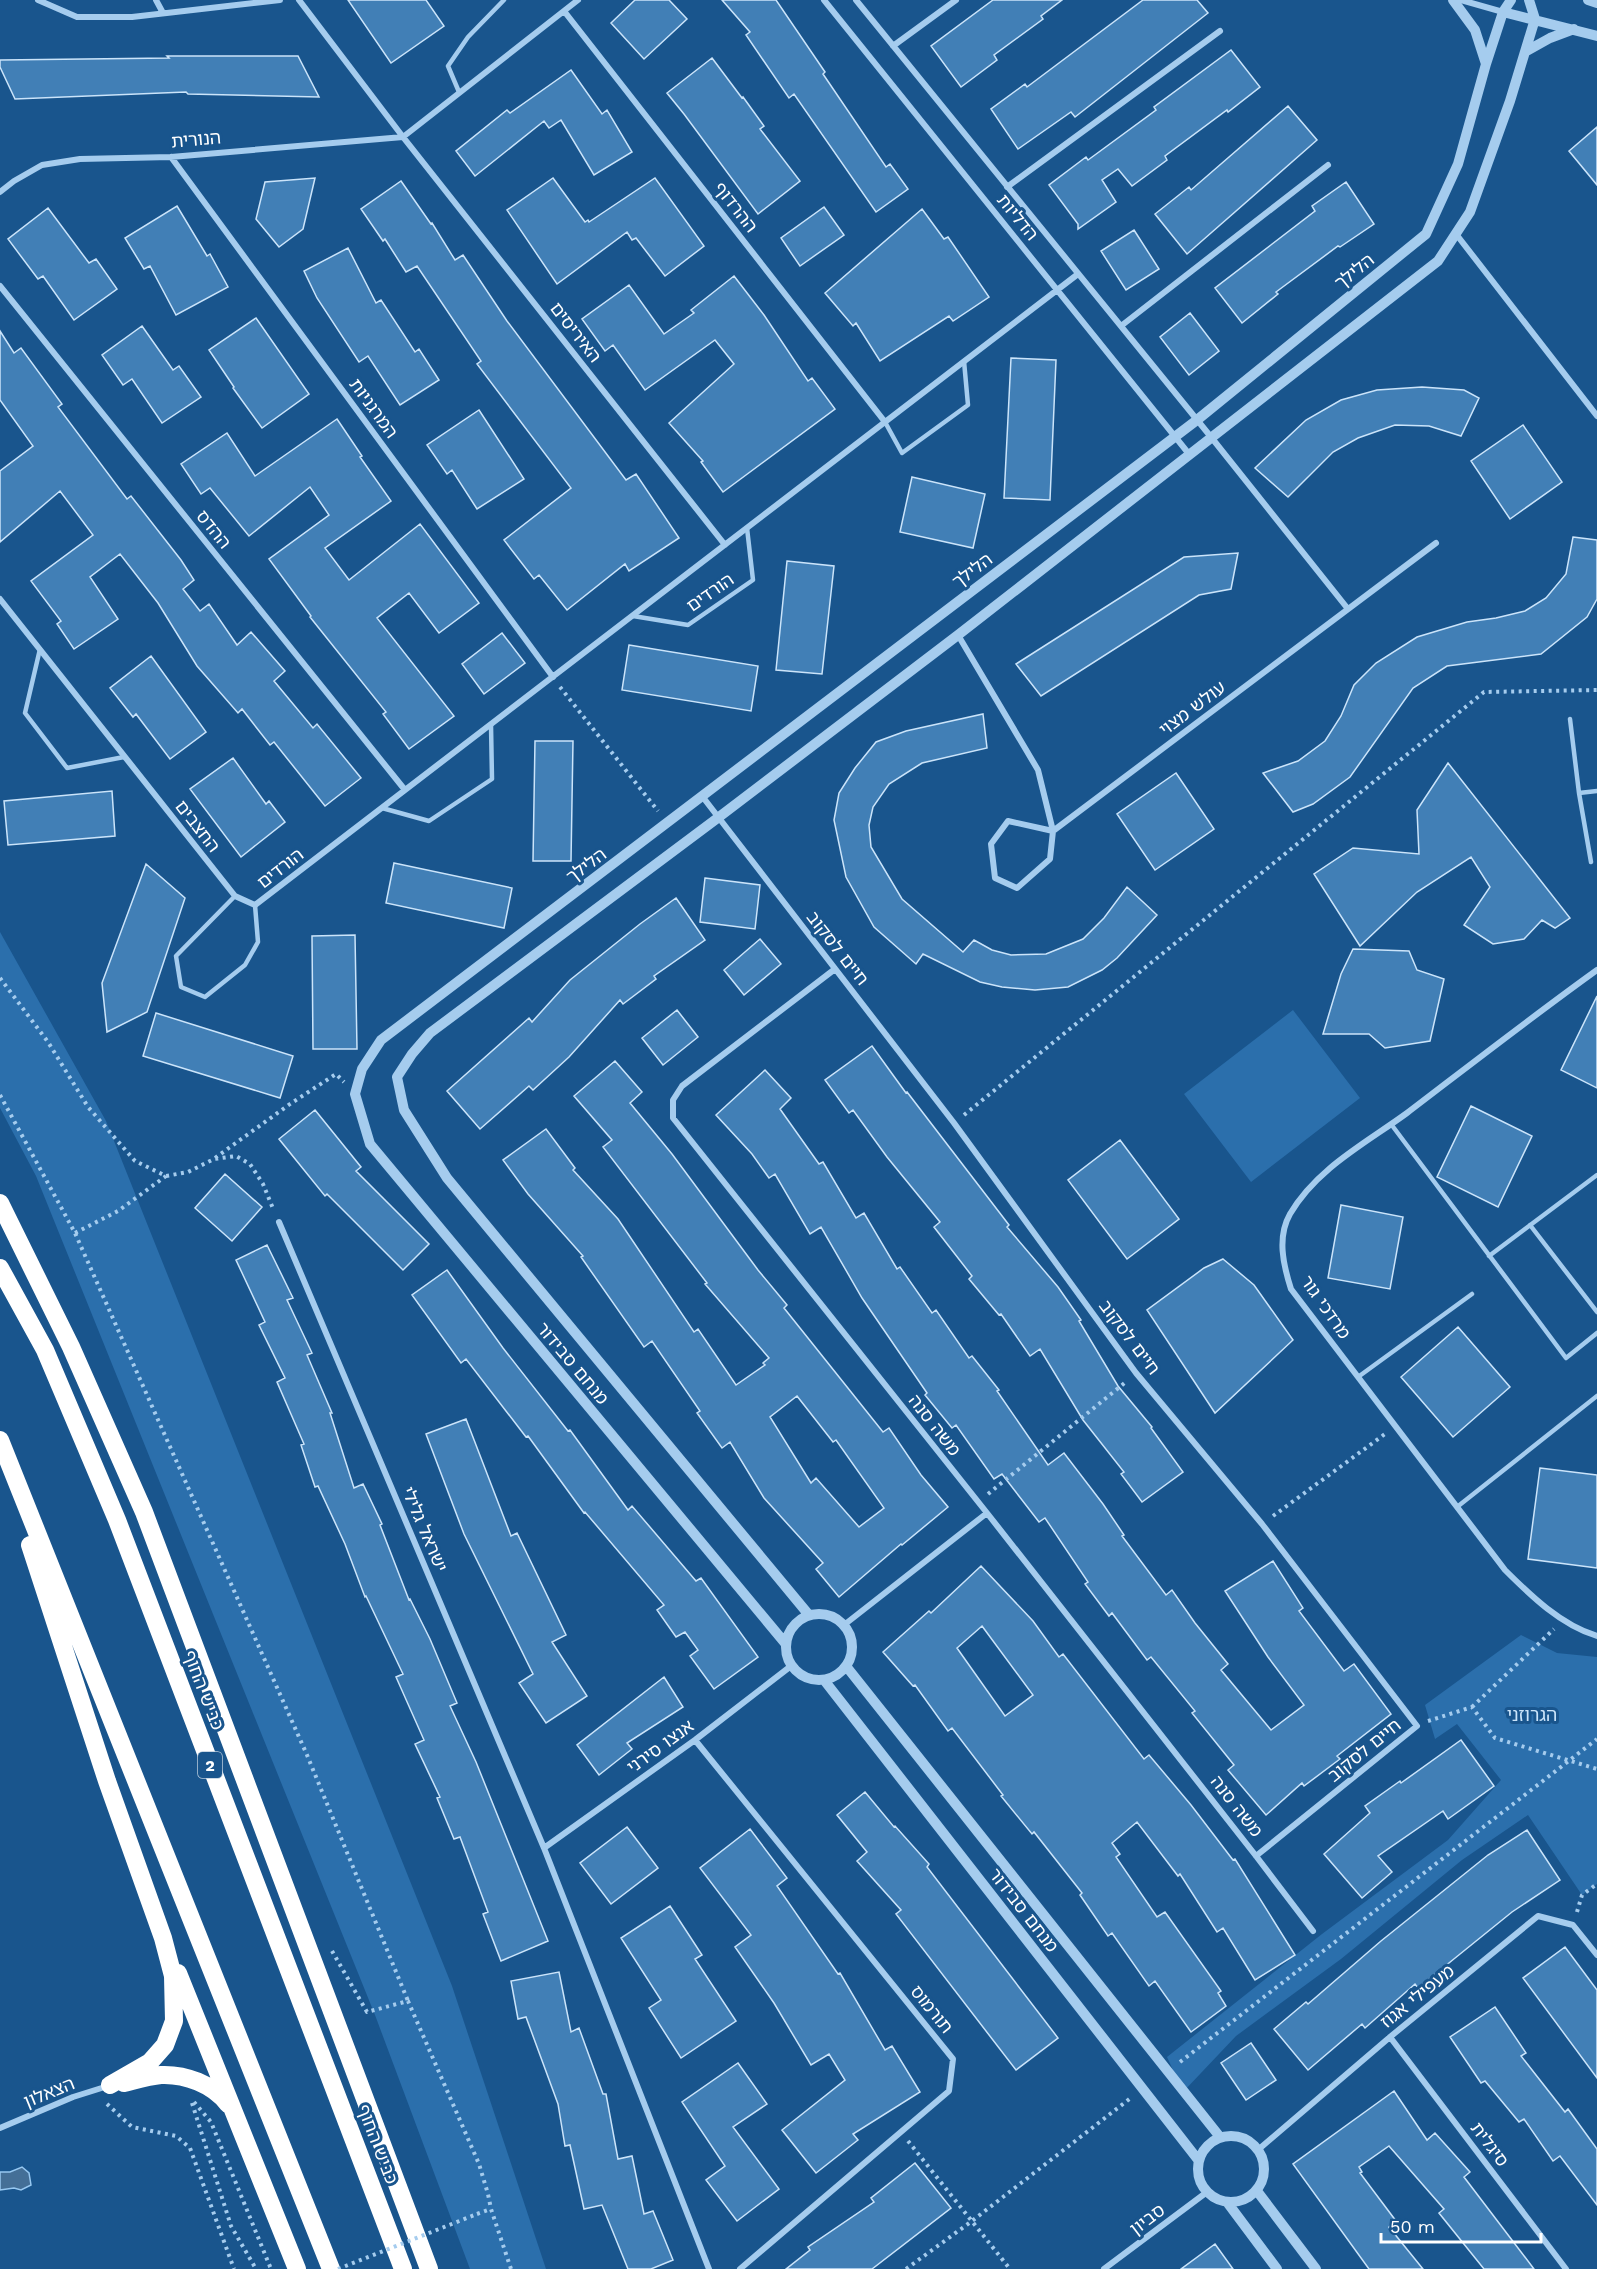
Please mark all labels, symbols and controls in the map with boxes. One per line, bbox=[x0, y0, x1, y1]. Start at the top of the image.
street label: הנורית bbox=[170, 126, 222, 152]
street label: ההרדוף bbox=[710, 178, 762, 236]
street label: הדליות bbox=[993, 190, 1043, 244]
street label: הלילך bbox=[1330, 249, 1378, 293]
street label: האיריסים bbox=[546, 298, 606, 366]
street label: המרגניות bbox=[345, 374, 403, 442]
street label: ההדס bbox=[192, 506, 236, 552]
street label: הלילך bbox=[948, 548, 996, 592]
street label: הורדים bbox=[682, 568, 738, 616]
street label: עולש מצוי bbox=[1155, 676, 1229, 740]
street label: החצבים bbox=[171, 796, 225, 856]
street label: הורדים bbox=[253, 843, 307, 893]
street label: הלילך bbox=[562, 843, 610, 887]
street label: חיים לסקוב bbox=[803, 907, 873, 989]
street label: מרדכי גור bbox=[1297, 1271, 1355, 1343]
street label: חיים לסקוב bbox=[1095, 1296, 1165, 1378]
street label: מנחם סבידור bbox=[533, 1318, 613, 1408]
street label: משה סנה bbox=[905, 1390, 966, 1460]
street label: ישראל גלילי bbox=[398, 1483, 452, 1575]
street label: כביש החוף bbox=[179, 1647, 229, 1733]
park label: הגרוזני bbox=[1507, 1704, 1557, 1725]
street label: חיים לסקוב bbox=[1323, 1714, 1405, 1786]
street label: אנצו סירני bbox=[622, 1715, 698, 1777]
road number: 2 bbox=[198, 1752, 222, 1778]
street label: משה סנה bbox=[1207, 1771, 1268, 1841]
street label: מנחם סבידור bbox=[985, 1864, 1063, 1956]
street label: מעפילי אגוז bbox=[1376, 1960, 1458, 2032]
street label: תורמוס bbox=[906, 1981, 958, 2037]
street label: הצאלון bbox=[20, 2072, 78, 2112]
street label: כביש החוף bbox=[353, 2101, 403, 2187]
street label: סיגלית bbox=[1467, 2118, 1513, 2170]
street label: סביון bbox=[1125, 2199, 1169, 2239]
scale bar bbox=[1381, 2206, 1542, 2244]
text: 50 m bbox=[1390, 2216, 1435, 2237]

